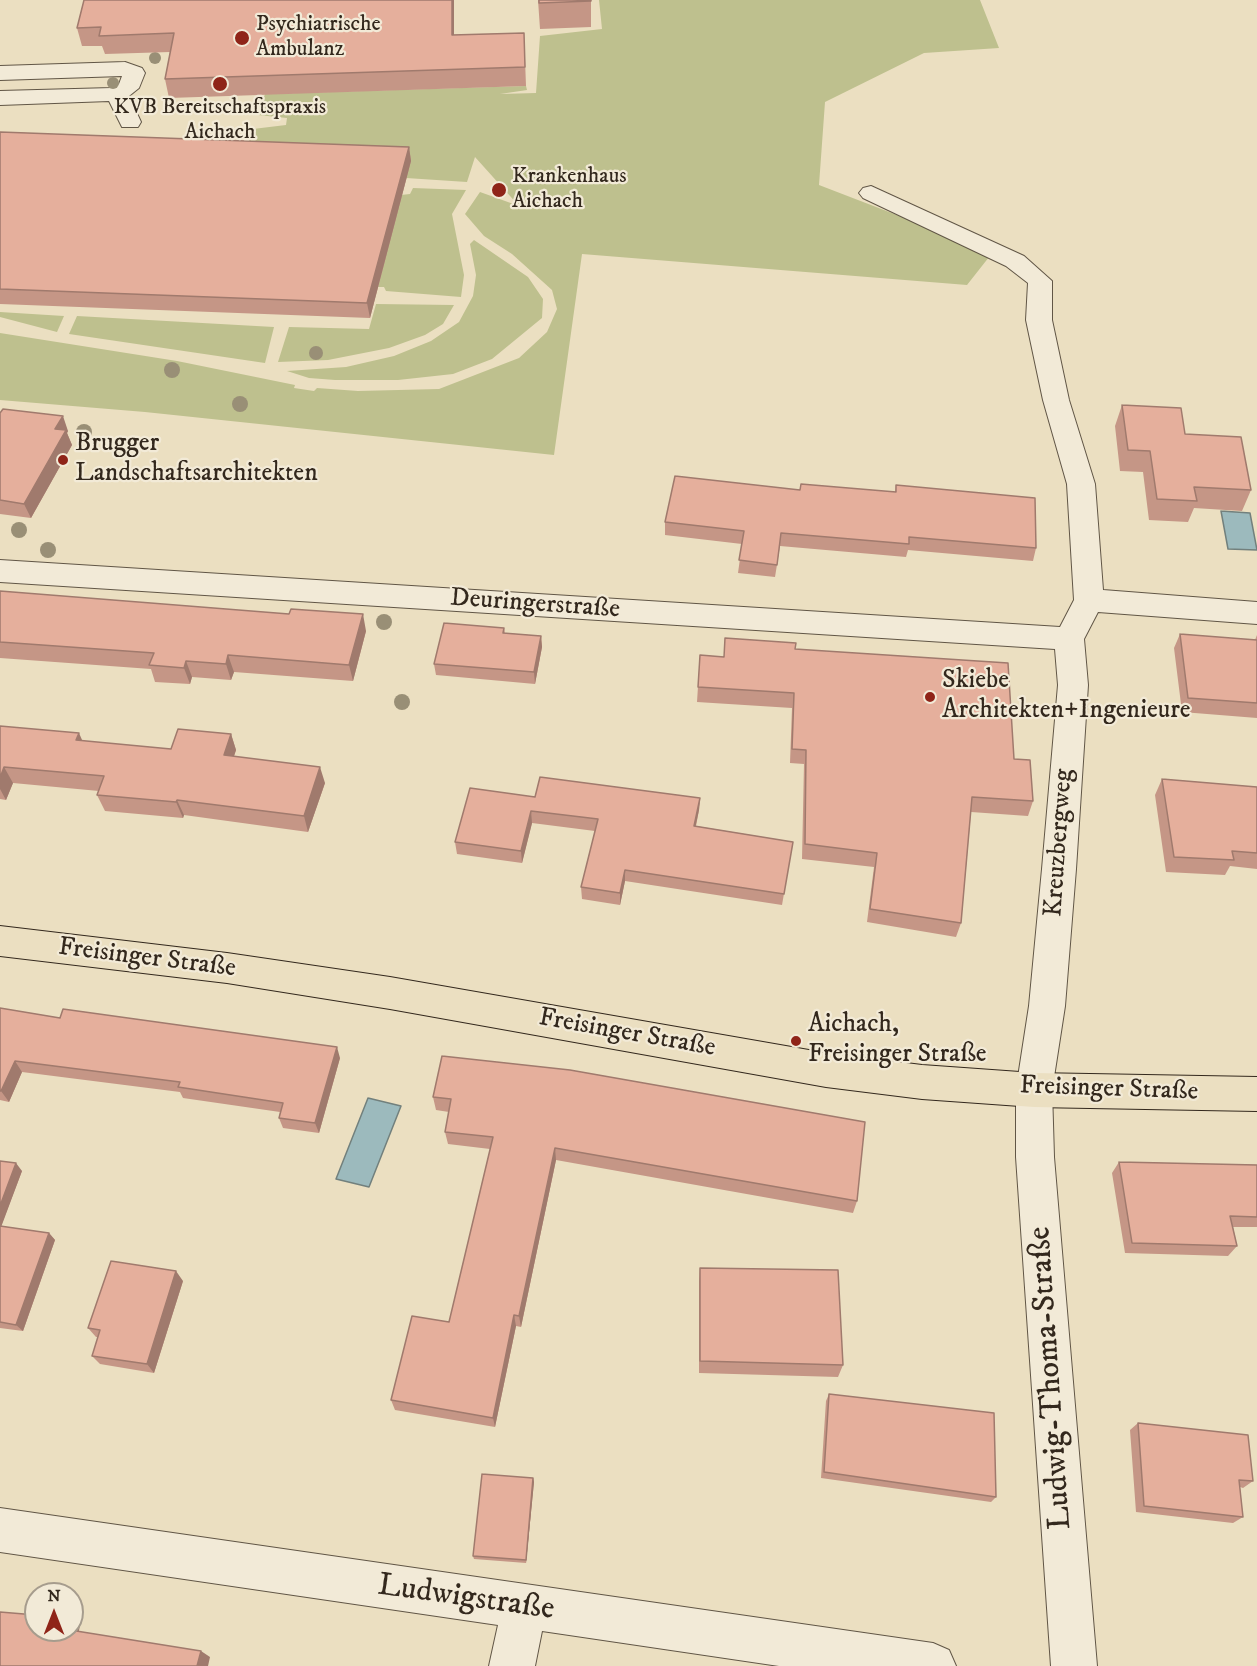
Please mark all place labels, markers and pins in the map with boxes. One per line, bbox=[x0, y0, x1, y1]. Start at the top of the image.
place label: Psychiatrische Ambulanz bbox=[256, 12, 381, 63]
marker: Psychiatrische Ambulanz bbox=[233, 29, 251, 47]
marker: KVB Bereitschaftspraxis Aichach bbox=[211, 75, 229, 93]
place label: KVB Bereitschaftspraxis Aichach bbox=[114, 95, 326, 146]
place label: Krankenhaus Aichach bbox=[512, 164, 627, 216]
marker: Krankenhaus Aichach bbox=[490, 181, 508, 199]
place label: Brugger Landschaftsarchitekten bbox=[75, 429, 318, 490]
marker: Brugger Landschaftsarchitekten bbox=[56, 453, 70, 467]
place label: Skiebe Architekten+Ingenieure bbox=[942, 666, 1191, 728]
marker: Skiebe Architekten+Ingenieure bbox=[923, 690, 937, 704]
place label: Aichach, Freisinger Straße bbox=[808, 1010, 987, 1072]
marker: Aichach, Freisinger Straße bbox=[789, 1034, 803, 1048]

